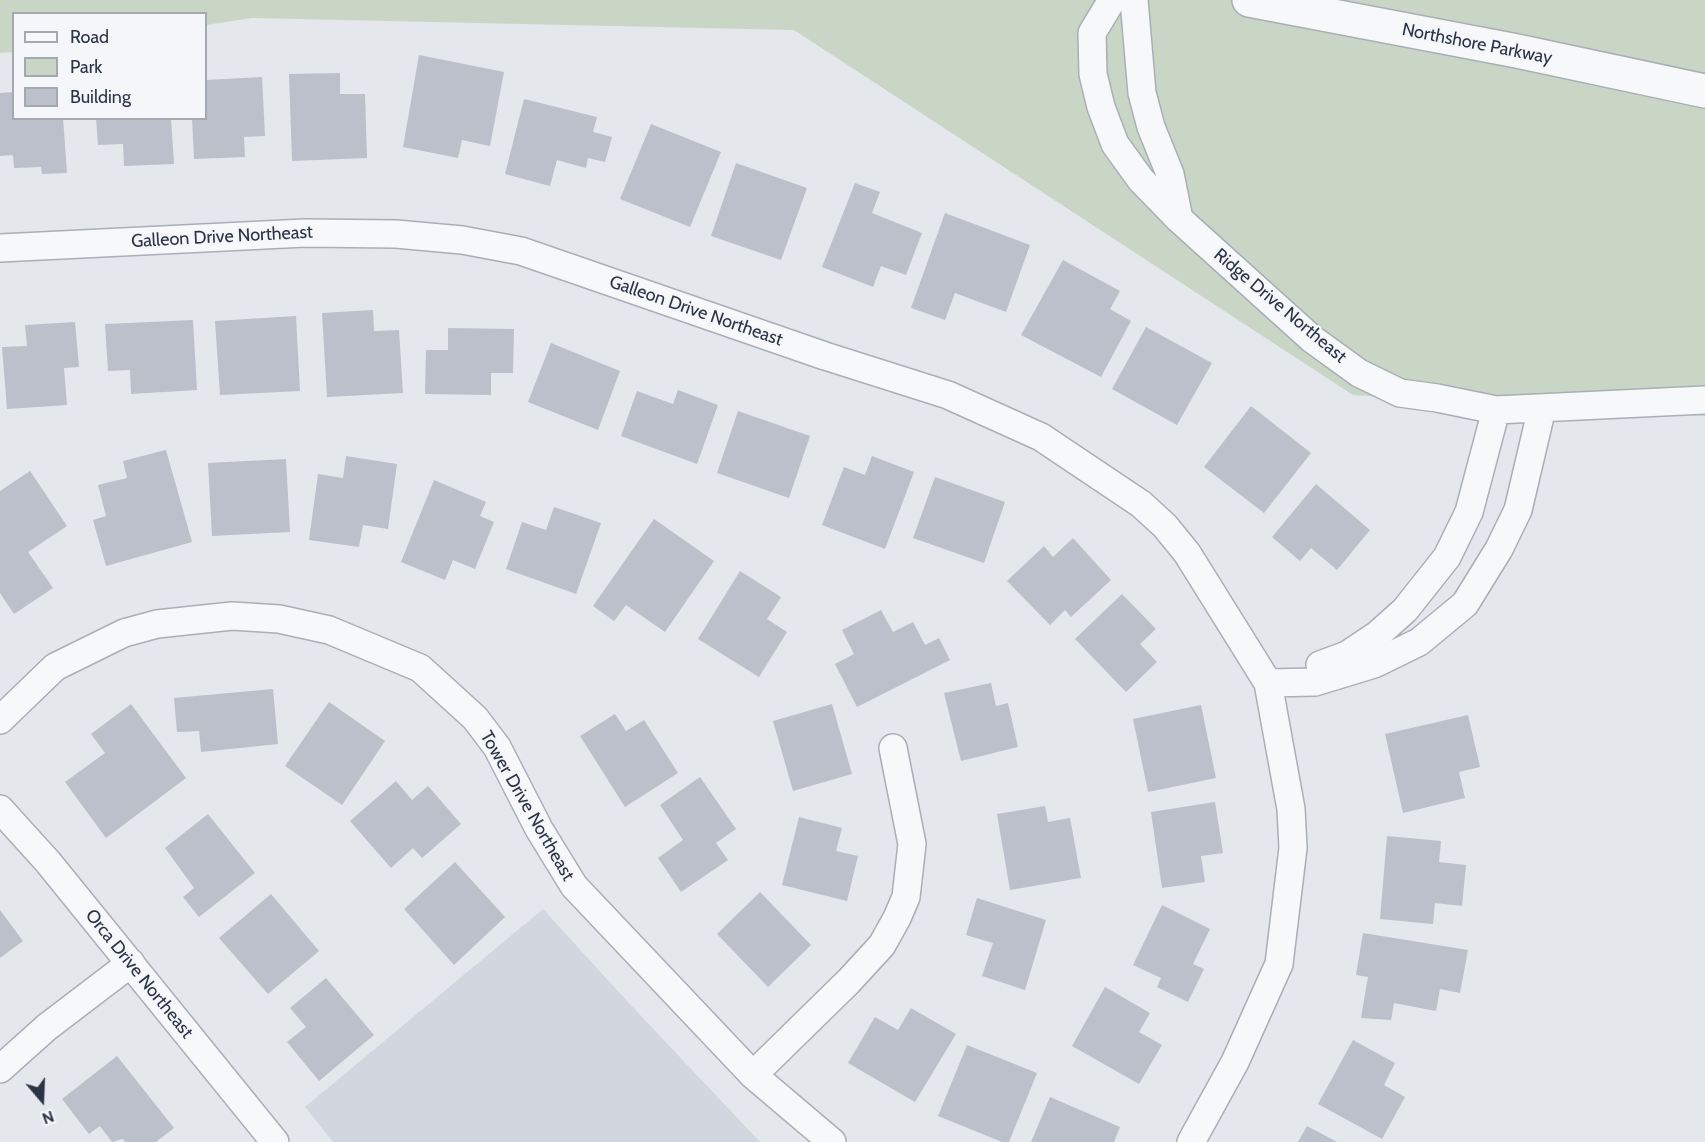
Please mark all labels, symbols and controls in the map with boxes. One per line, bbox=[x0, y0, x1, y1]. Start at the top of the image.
legend bbox=[12, 12, 207, 120]
street label: Northshore Parkway bbox=[1400, 19, 1554, 69]
text: Road bbox=[70, 26, 109, 48]
text: Park bbox=[70, 56, 102, 78]
text: Building bbox=[70, 86, 131, 108]
street label: Galleon Drive Northeast bbox=[131, 221, 313, 253]
street label: Ridge Drive Northeast bbox=[1209, 244, 1351, 368]
street label: Galleon Drive Northeast bbox=[606, 271, 786, 351]
street label: Tower Drive Northeast bbox=[475, 727, 579, 885]
street label: Orca Drive Northeast bbox=[80, 905, 198, 1043]
north arrow bbox=[12, 1070, 72, 1130]
text: N bbox=[40, 1107, 56, 1128]

